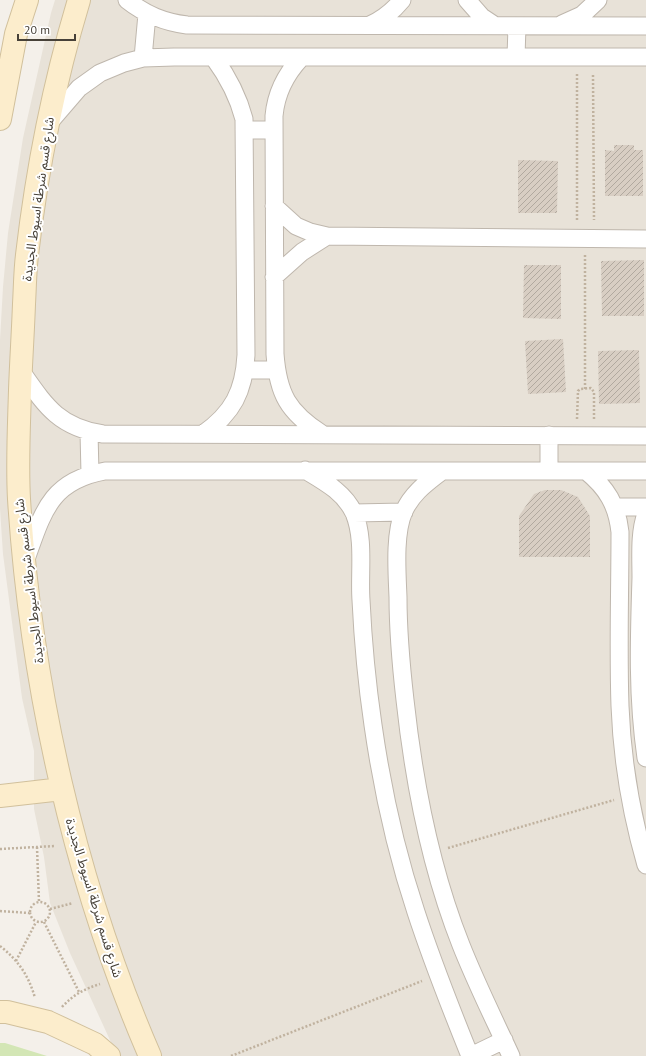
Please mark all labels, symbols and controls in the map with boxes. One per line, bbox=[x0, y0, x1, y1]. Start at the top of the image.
scale bar bbox=[18, 16, 75, 42]
text: 20 m bbox=[24, 22, 50, 37]
street label: شارع قسم شرطة اسيوط الجديدة bbox=[18, 116, 60, 283]
street label: شارع قسم شرطة اسيوط الجديدة bbox=[10, 497, 50, 664]
street label: شارع قسم شرطة اسيوط الجديدة bbox=[60, 816, 126, 980]

